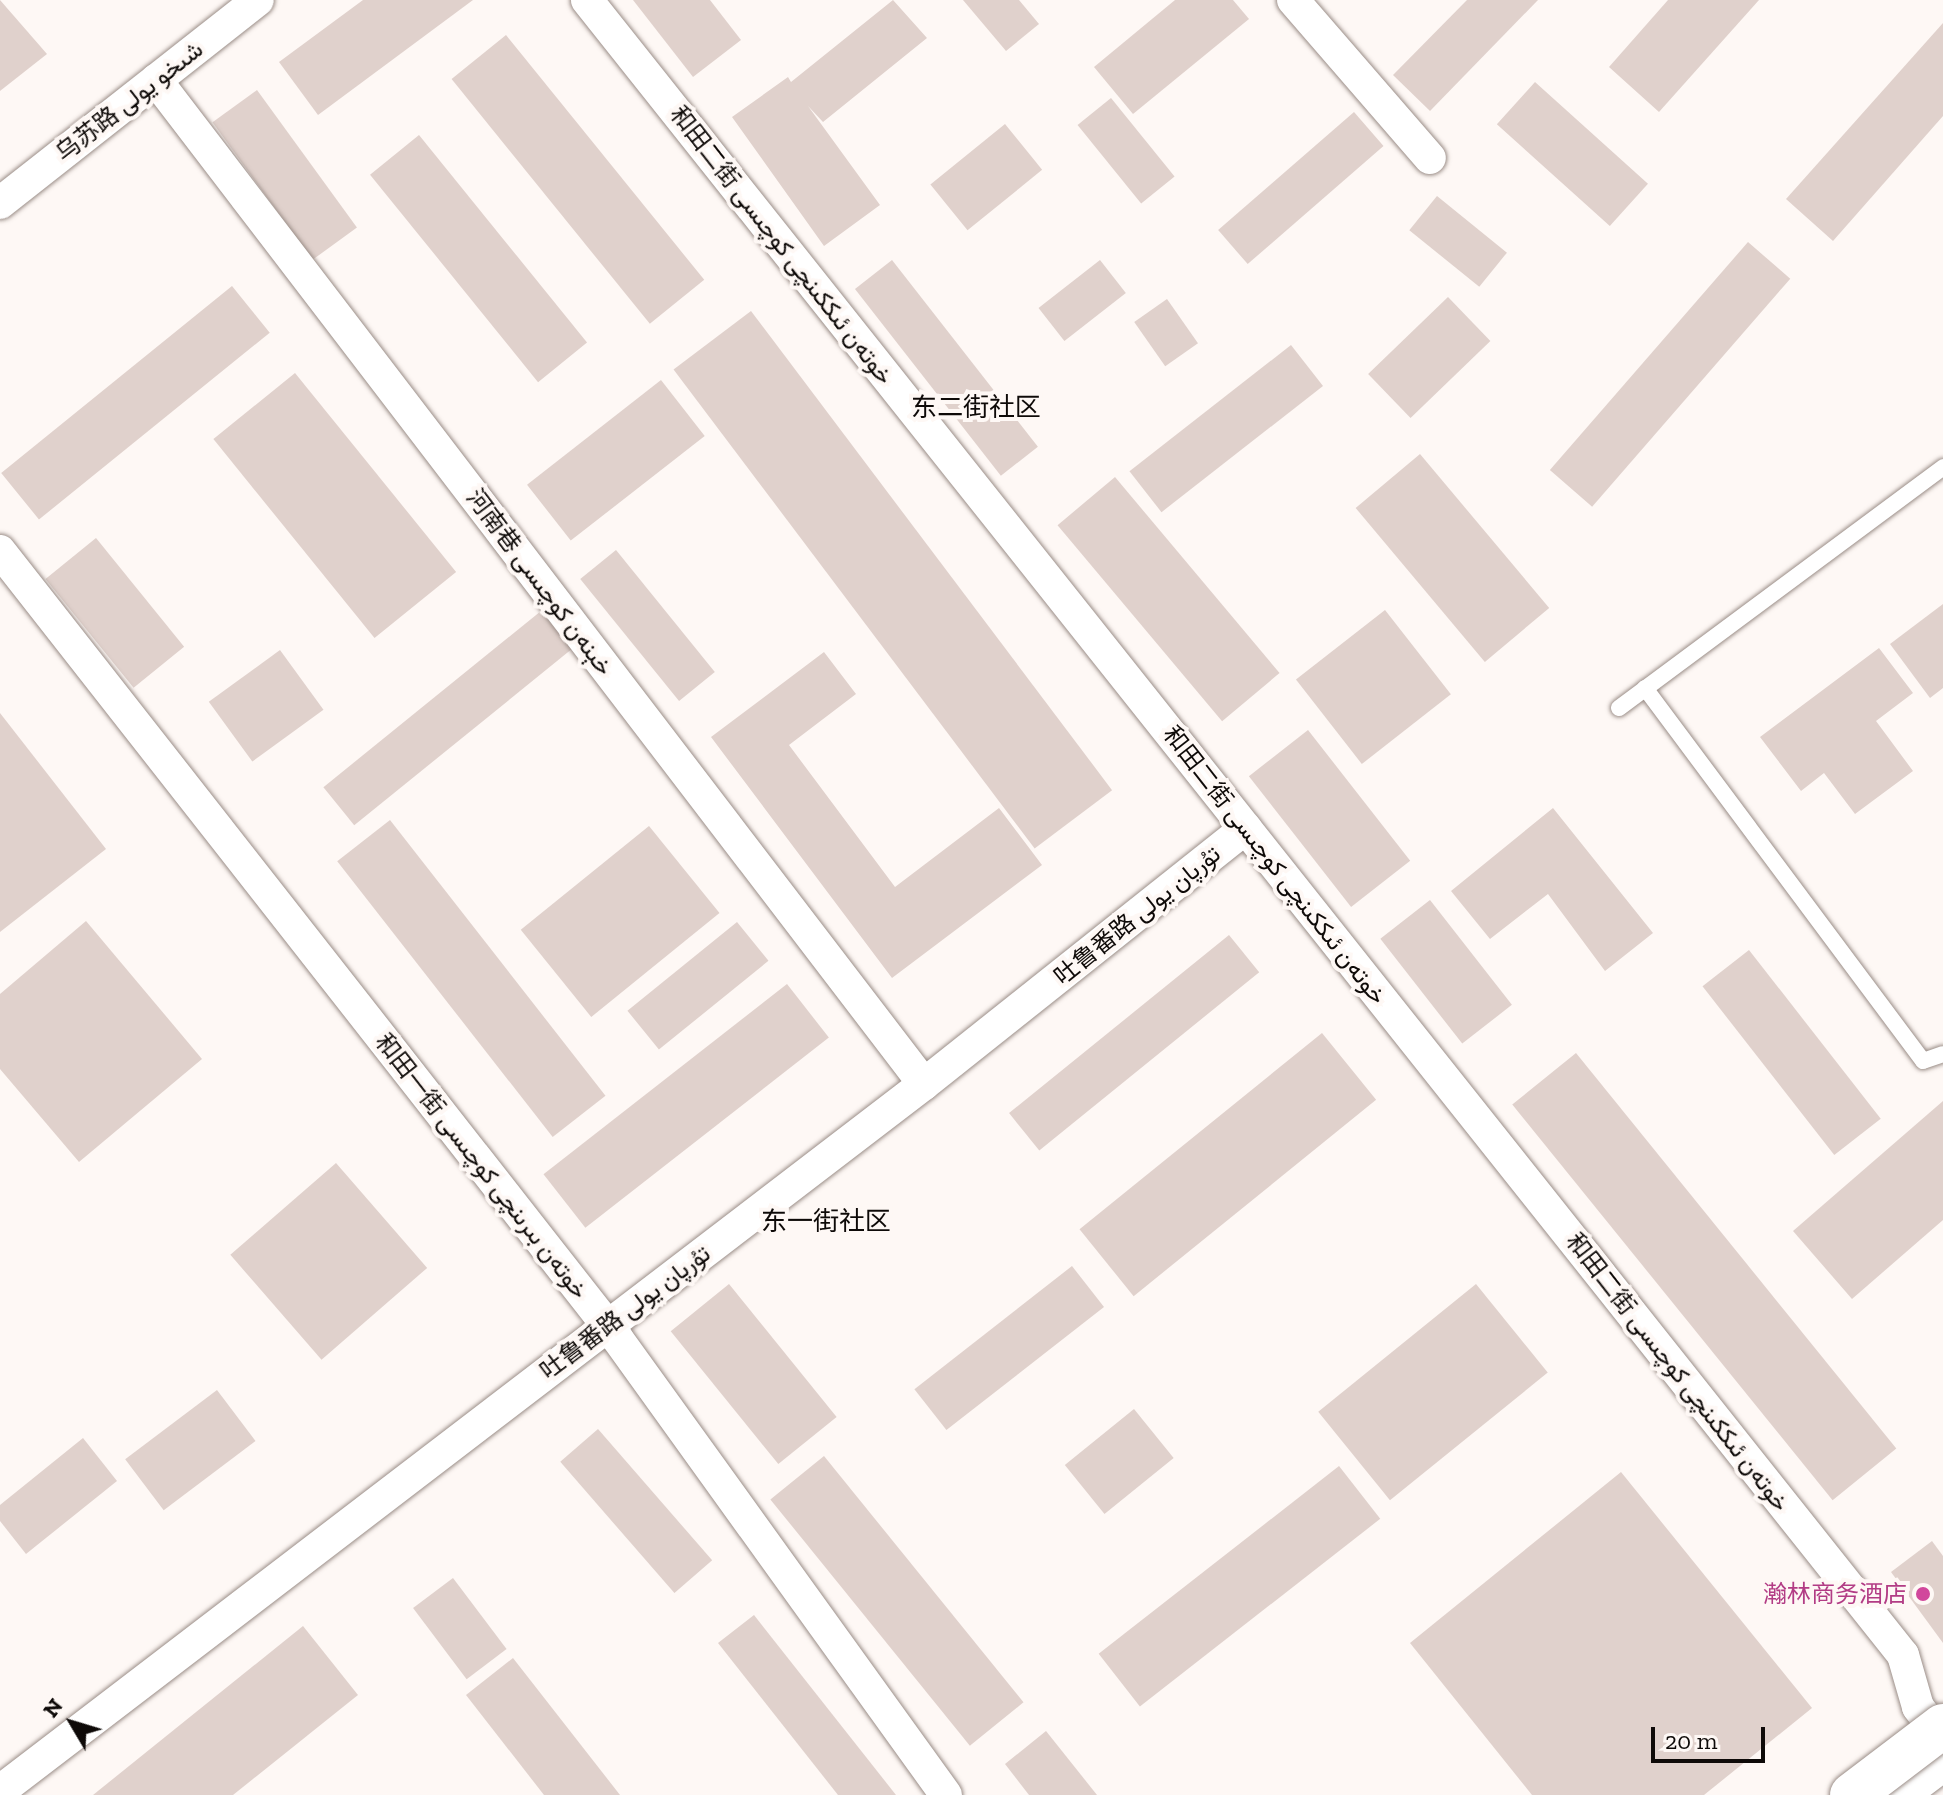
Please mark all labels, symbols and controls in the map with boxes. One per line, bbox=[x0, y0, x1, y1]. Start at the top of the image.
street label: 乌苏路 شىخو يولى bbox=[50, 35, 208, 167]
street label: 和田二街 خوتەن ئىككىنچى كوچىسى bbox=[664, 100, 900, 390]
district label: 东二街社区 bbox=[911, 392, 1041, 424]
street label: 河南巷 خېنەن كوچىسى bbox=[461, 483, 619, 681]
street label: 和田二街 خوتەن ئىككىنچى كوچىسى bbox=[1157, 720, 1393, 1010]
street label: 吐鲁番路 تۇرپان يولى bbox=[1048, 839, 1226, 991]
street label: 和田一街 خوتەن بىرىنچى كوچىسى bbox=[370, 1028, 594, 1304]
district label: 东一街社区 bbox=[761, 1206, 891, 1238]
street label: 和田二街 خوتەن ئىككىنچى كوچىسى bbox=[1560, 1227, 1796, 1517]
street label: 吐鲁番路 تۇرپان يولى bbox=[534, 1239, 716, 1385]
place label: 瀚林商务酒店 bbox=[1763, 1580, 1907, 1608]
marker: 瀚林商务酒店 bbox=[1914, 1585, 1932, 1603]
north arrow bbox=[32, 1683, 112, 1763]
text: N bbox=[37, 1693, 68, 1723]
scale bar bbox=[1655, 1711, 1769, 1761]
text: 20 m bbox=[1665, 1726, 1717, 1755]

